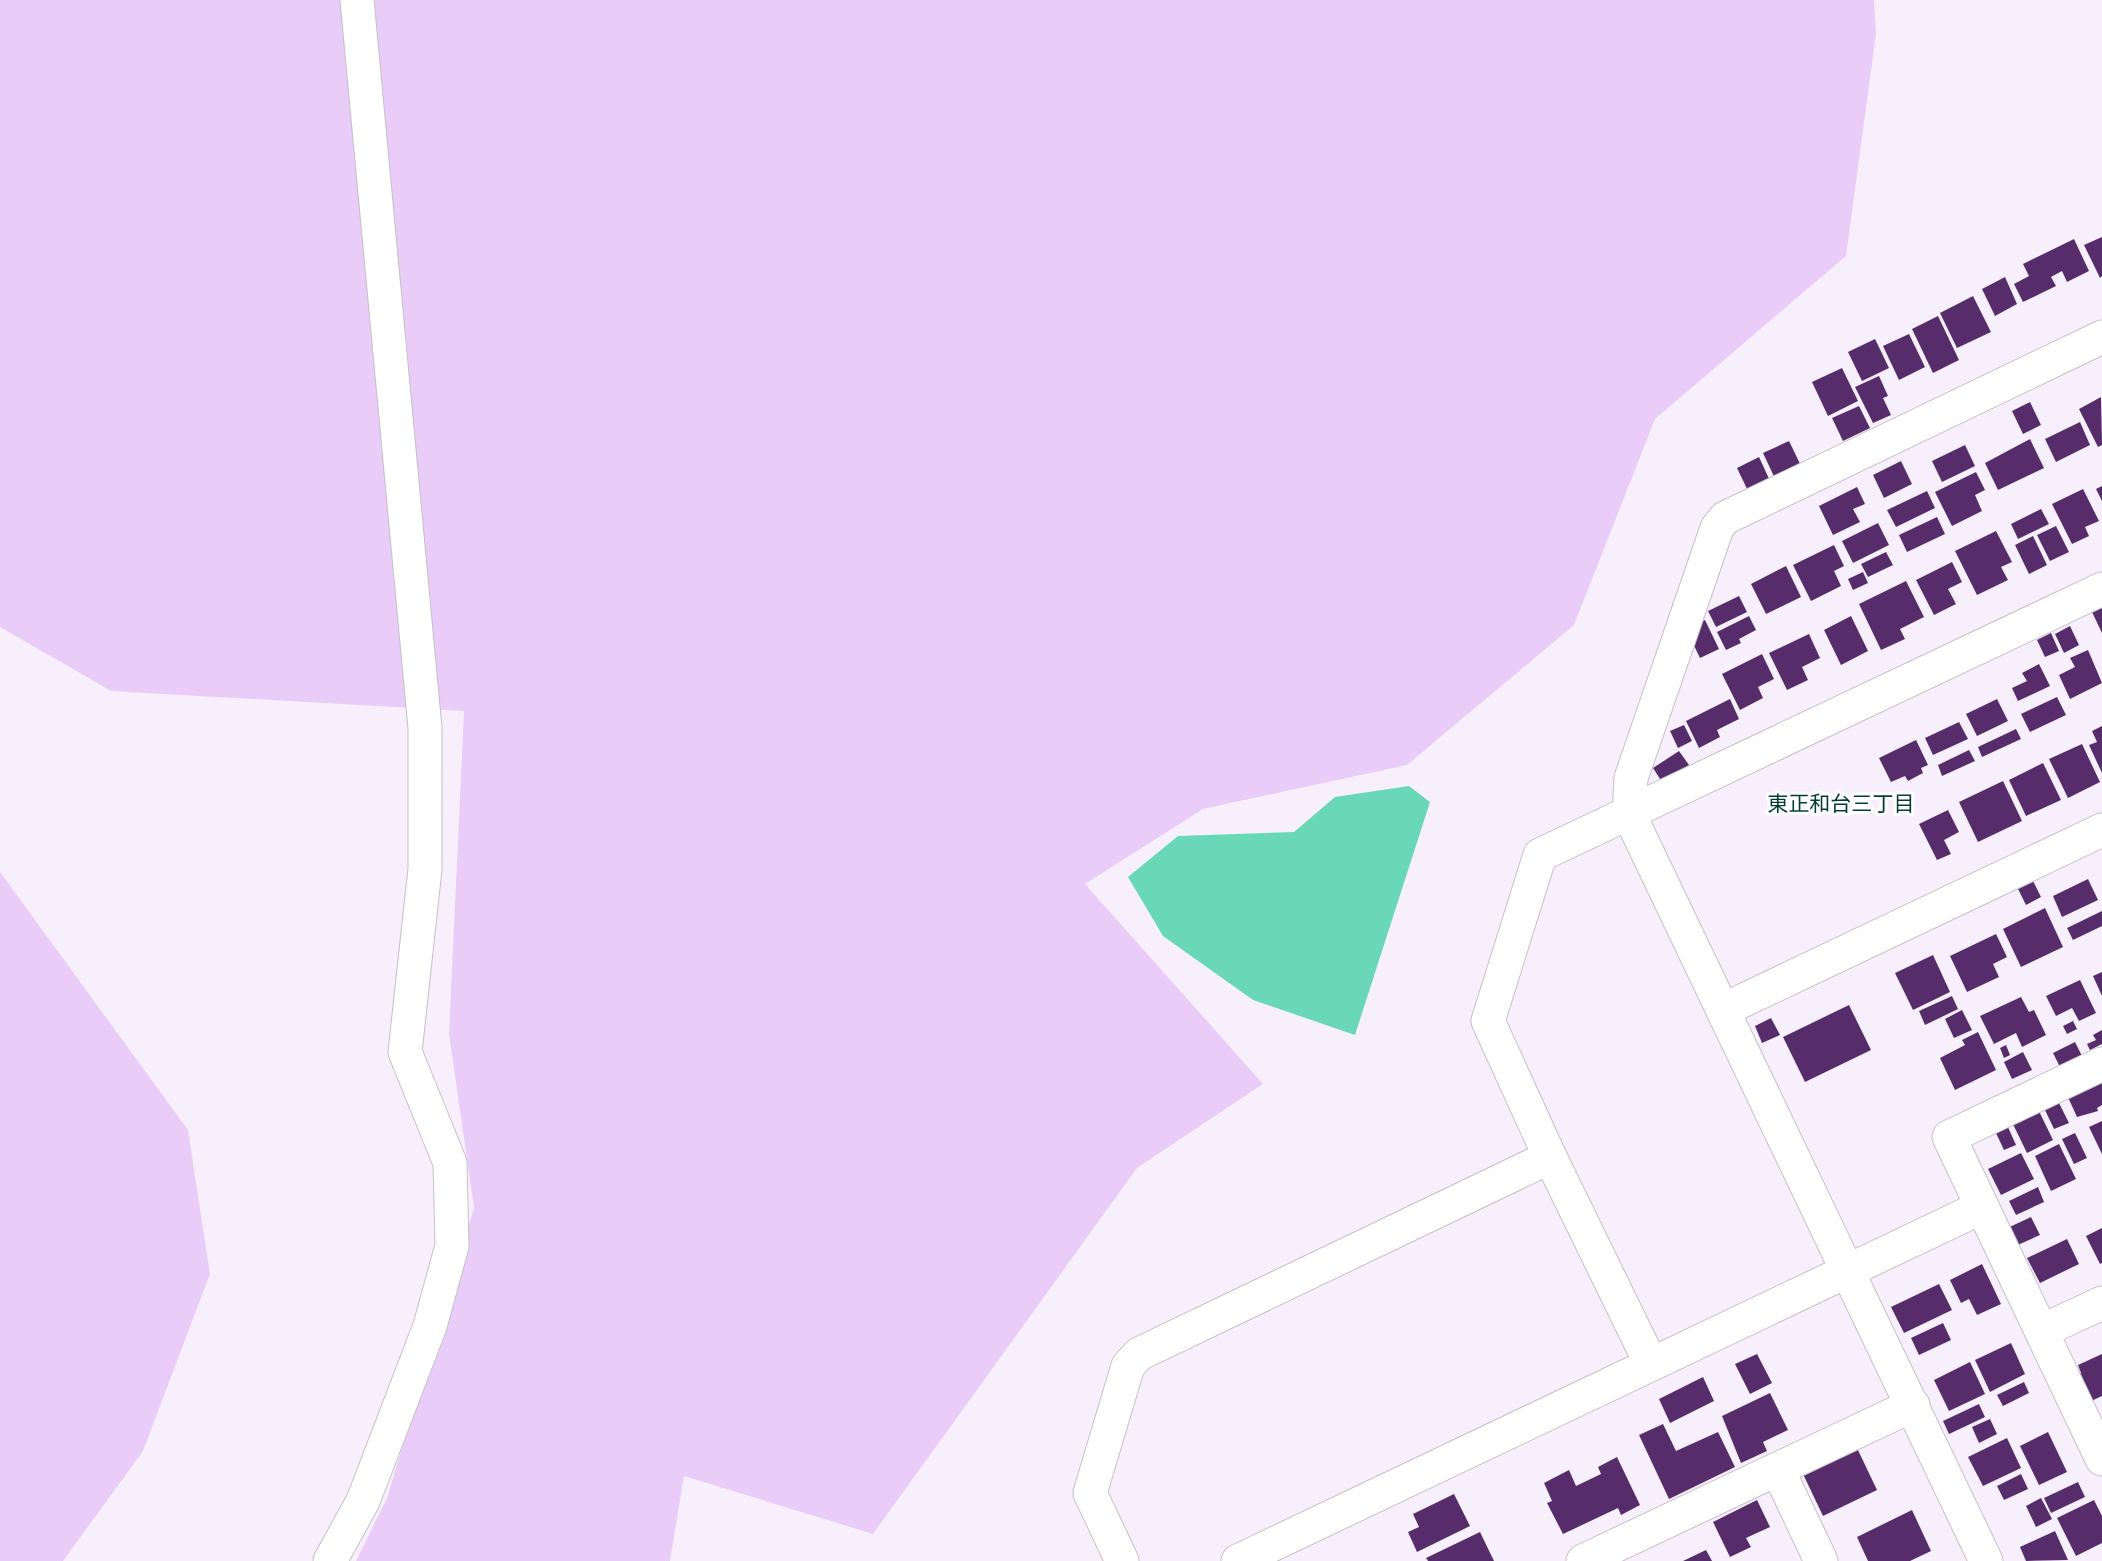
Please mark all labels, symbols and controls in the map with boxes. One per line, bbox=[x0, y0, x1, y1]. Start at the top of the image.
district label: 東正和台三丁目 bbox=[1768, 790, 1915, 818]

